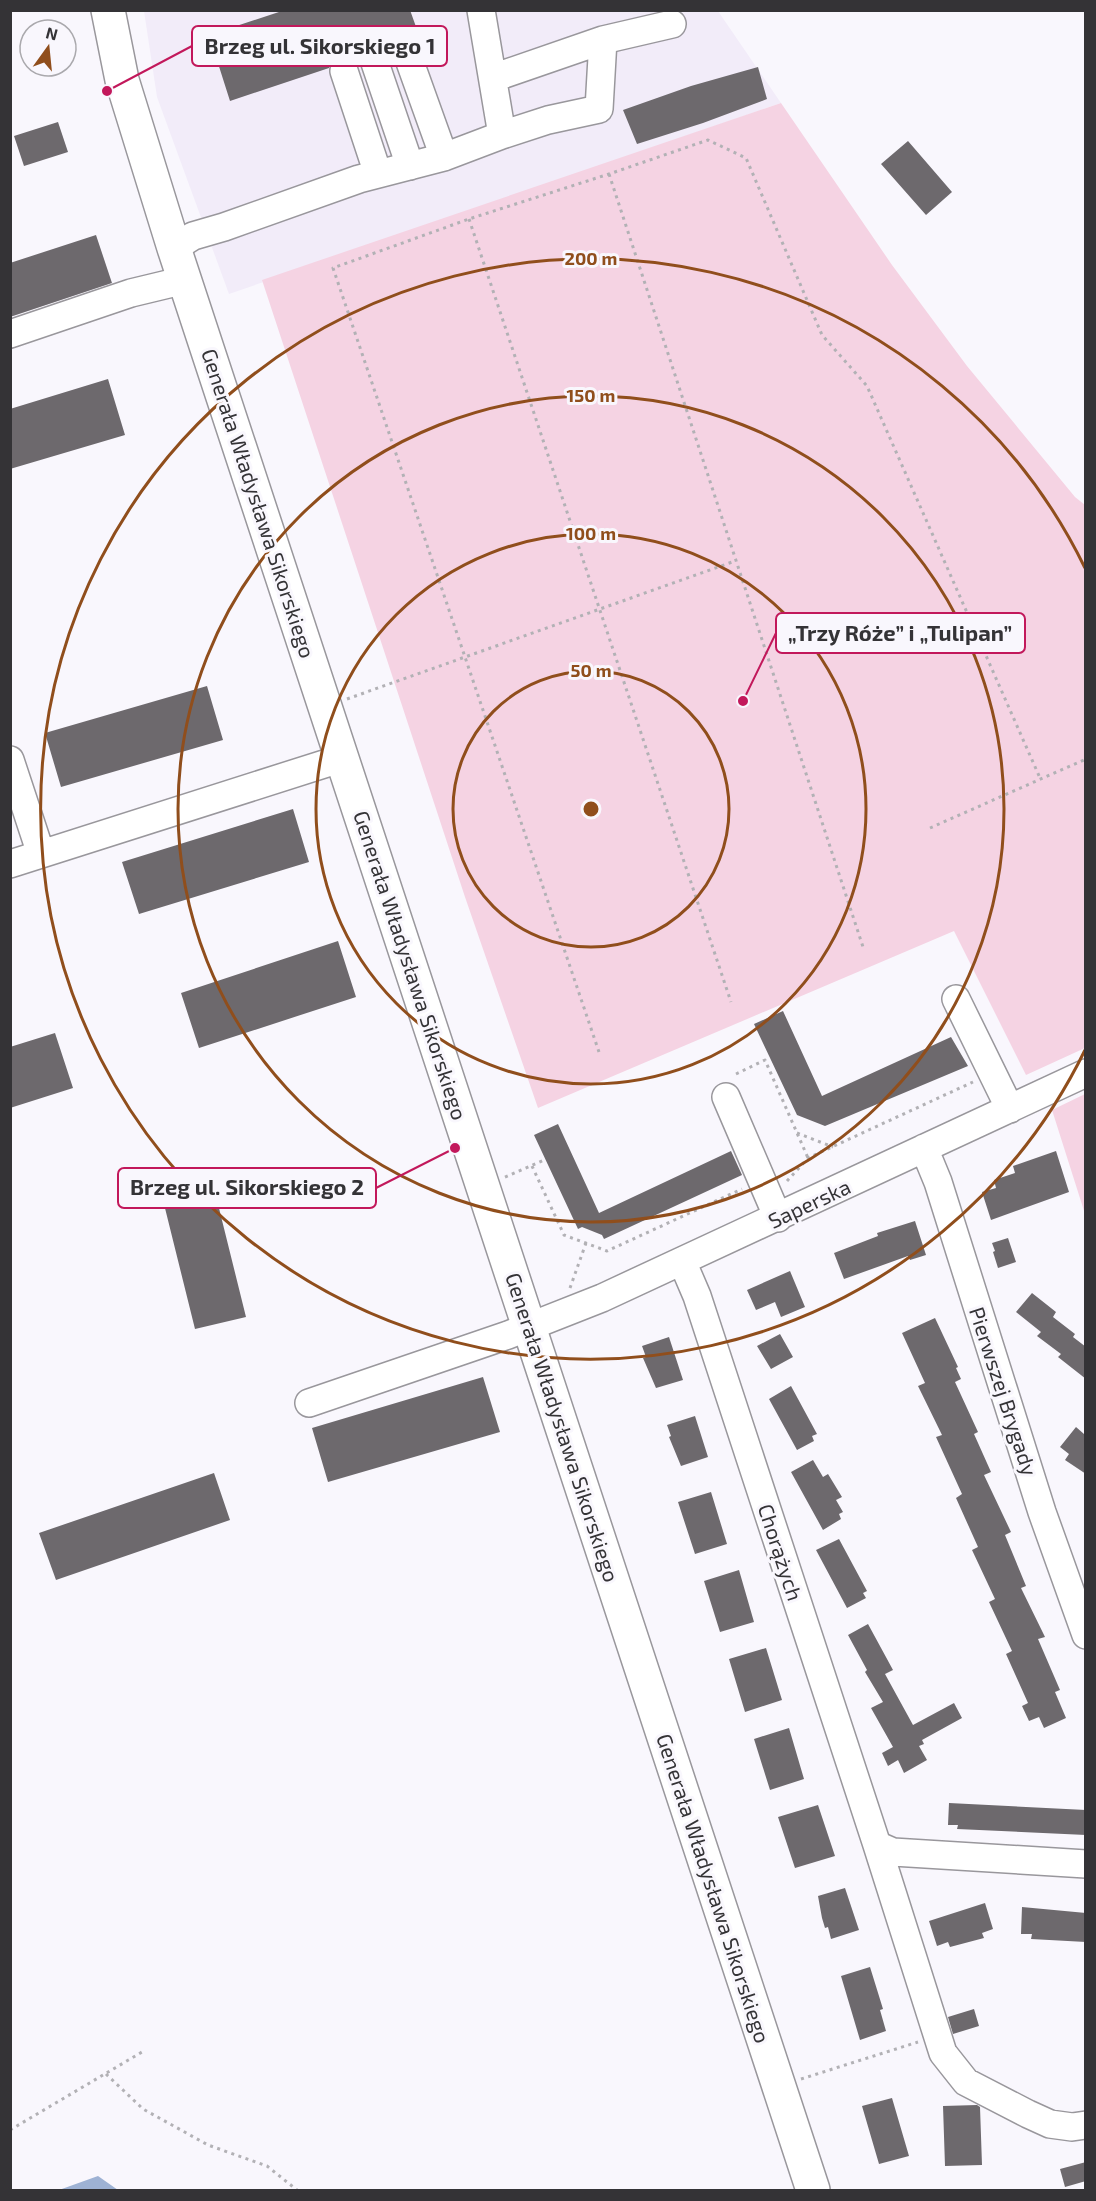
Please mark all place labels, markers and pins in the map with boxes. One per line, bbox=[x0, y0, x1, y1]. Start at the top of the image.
callout: Brzeg ul. Sikorskiego 1 bbox=[192, 26, 447, 66]
callout: „Trzy Róże” i „Tulipan” bbox=[776, 613, 1025, 653]
centre of rings bbox=[581, 799, 601, 819]
callout: Brzeg ul. Sikorskiego 2 bbox=[118, 1168, 376, 1208]

